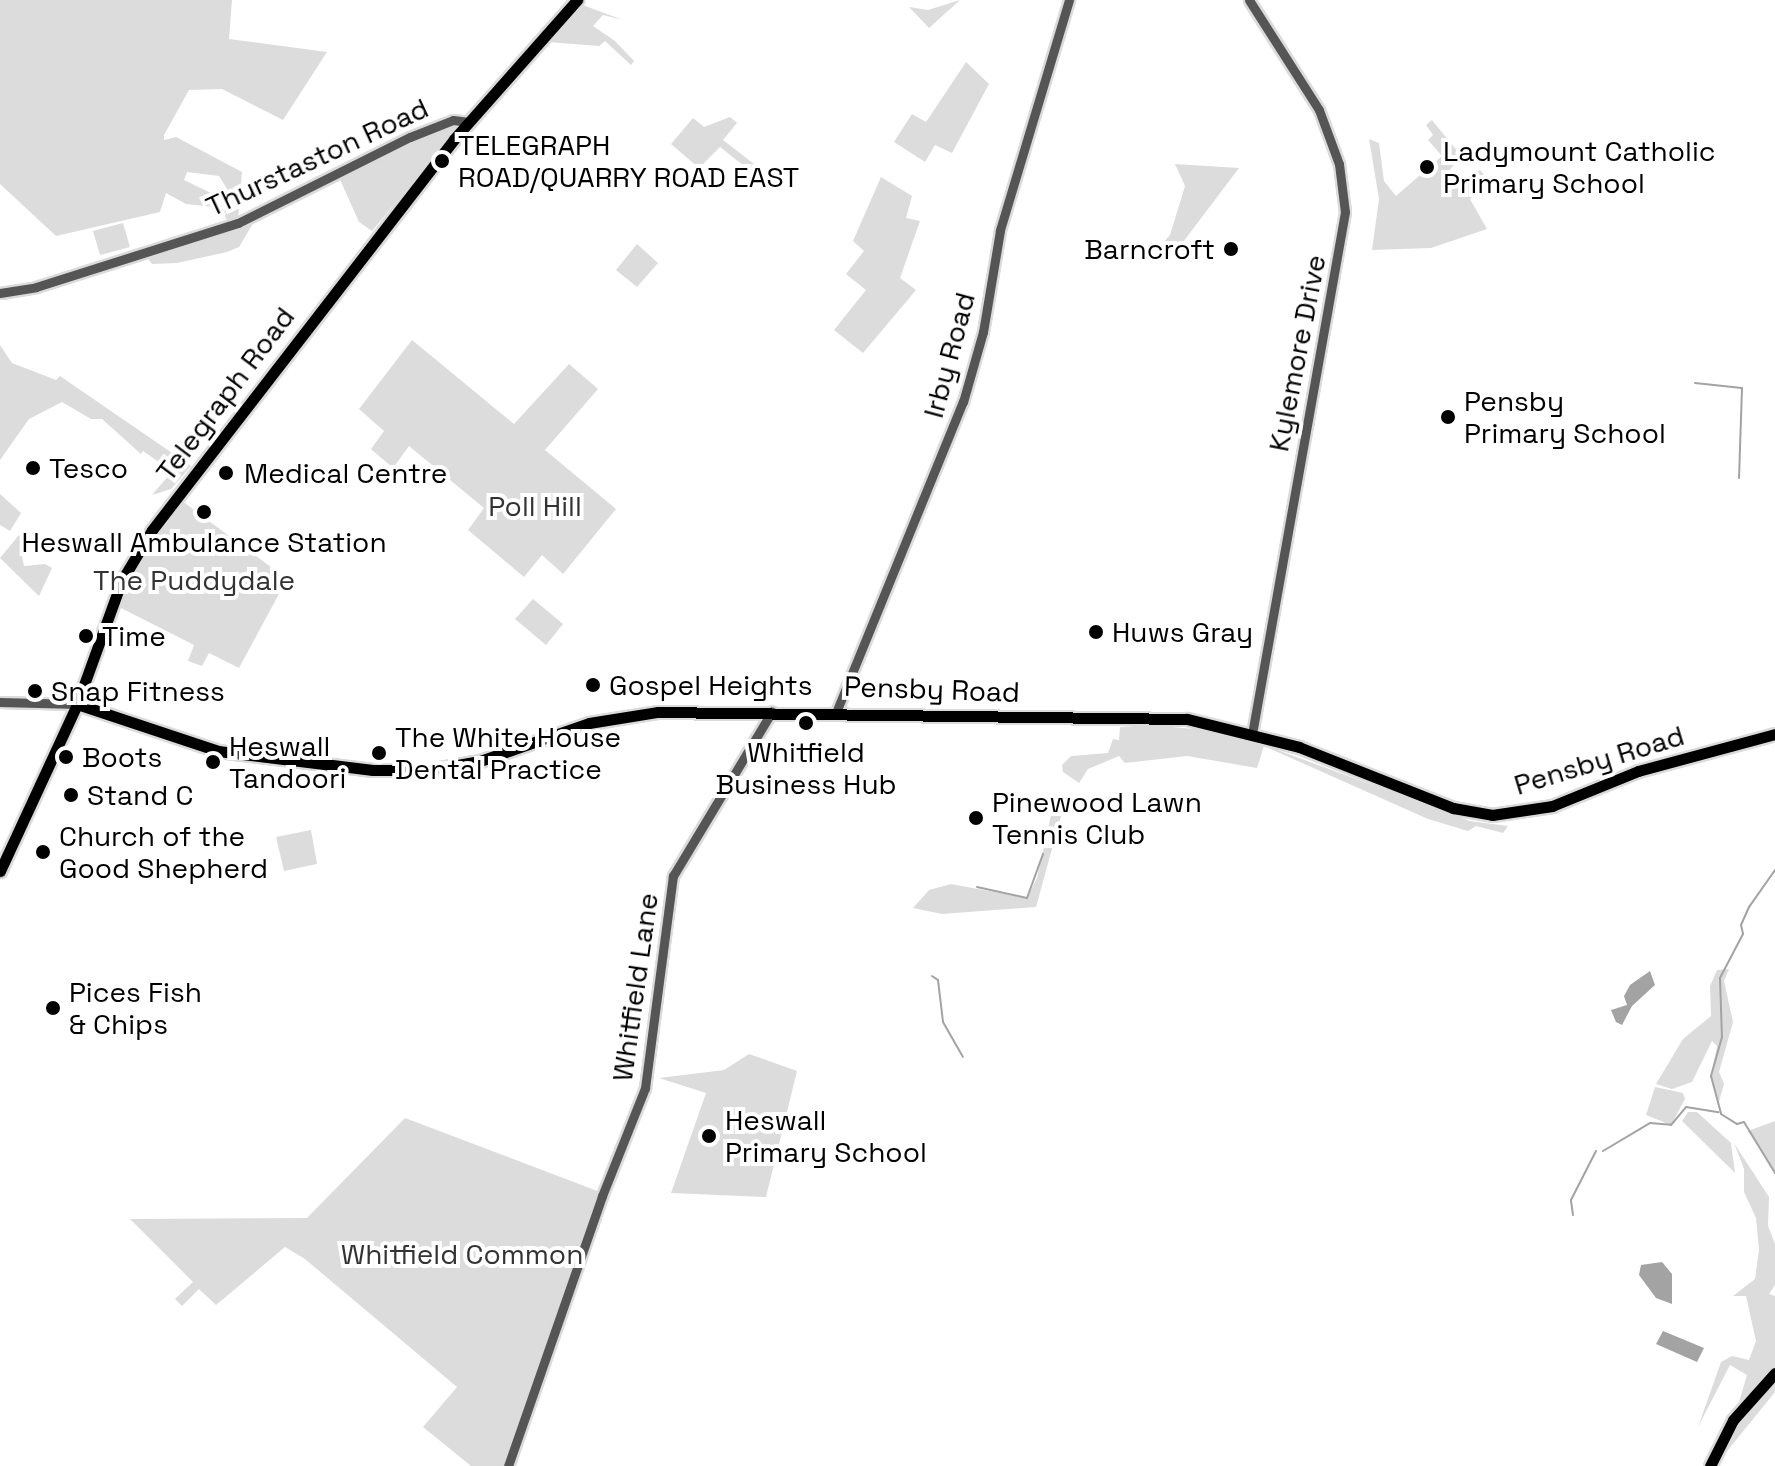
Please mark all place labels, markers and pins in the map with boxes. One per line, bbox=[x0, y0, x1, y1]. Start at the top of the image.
place label: TELEGRAPH ROAD/QUARRY ROAD EAST bbox=[458, 128, 800, 194]
place label: Ladymount Catholic Primary School bbox=[1443, 134, 1716, 200]
marker: TELEGRAPH ROAD/QUARRY ROAD EAST bbox=[433, 152, 451, 170]
marker: Ladymount Catholic Primary School bbox=[1418, 158, 1436, 176]
place label: Barncroft bbox=[1084, 232, 1215, 266]
marker: Barncroft bbox=[1222, 240, 1240, 258]
place label: Pensby Primary School bbox=[1464, 384, 1666, 450]
marker: Pensby Primary School bbox=[1439, 408, 1457, 426]
place label: Tesco bbox=[49, 451, 128, 485]
place label: Medical Centre bbox=[244, 456, 447, 490]
marker: Tesco bbox=[24, 459, 42, 477]
marker: Medical Centre bbox=[215, 462, 237, 484]
marker: Heswall Ambulance Station bbox=[195, 503, 213, 521]
place label: Heswall Ambulance Station bbox=[21, 525, 387, 559]
place label: Huws Gray bbox=[1112, 615, 1253, 649]
place label: Time bbox=[102, 619, 166, 653]
marker: Huws Gray bbox=[1087, 623, 1105, 641]
marker: Time bbox=[77, 627, 95, 645]
place label: Gospel Heights bbox=[609, 668, 812, 702]
place label: Snap Fitness bbox=[51, 674, 225, 708]
marker: Gospel Heights bbox=[584, 676, 602, 694]
marker: Snap Fitness bbox=[26, 682, 44, 700]
marker: Whitfield Business Hub bbox=[797, 714, 815, 732]
place label: The White House Dental Practice bbox=[395, 720, 621, 786]
place label: Heswall Tandoori bbox=[229, 729, 346, 795]
place label: Whitfield Business Hub bbox=[715, 735, 897, 801]
place label: Boots bbox=[82, 740, 162, 774]
marker: The White House Dental Practice bbox=[370, 744, 388, 762]
marker: Boots bbox=[57, 748, 75, 766]
marker: Heswall Tandoori bbox=[204, 753, 222, 771]
place label: Stand C bbox=[87, 778, 193, 812]
place label: Pinewood Lawn Tennis Club bbox=[992, 785, 1202, 851]
marker: Stand C bbox=[62, 786, 80, 804]
marker: Pinewood Lawn Tennis Club bbox=[967, 809, 985, 827]
place label: Church of the Good Shepherd bbox=[59, 819, 268, 885]
marker: Church of the Good Shepherd bbox=[34, 843, 52, 861]
place label: Pices Fish & Chips bbox=[69, 975, 202, 1041]
marker: Pices Fish & Chips bbox=[44, 999, 62, 1017]
place label: Heswall Primary School bbox=[725, 1103, 927, 1169]
marker: Heswall Primary School bbox=[700, 1127, 718, 1145]

